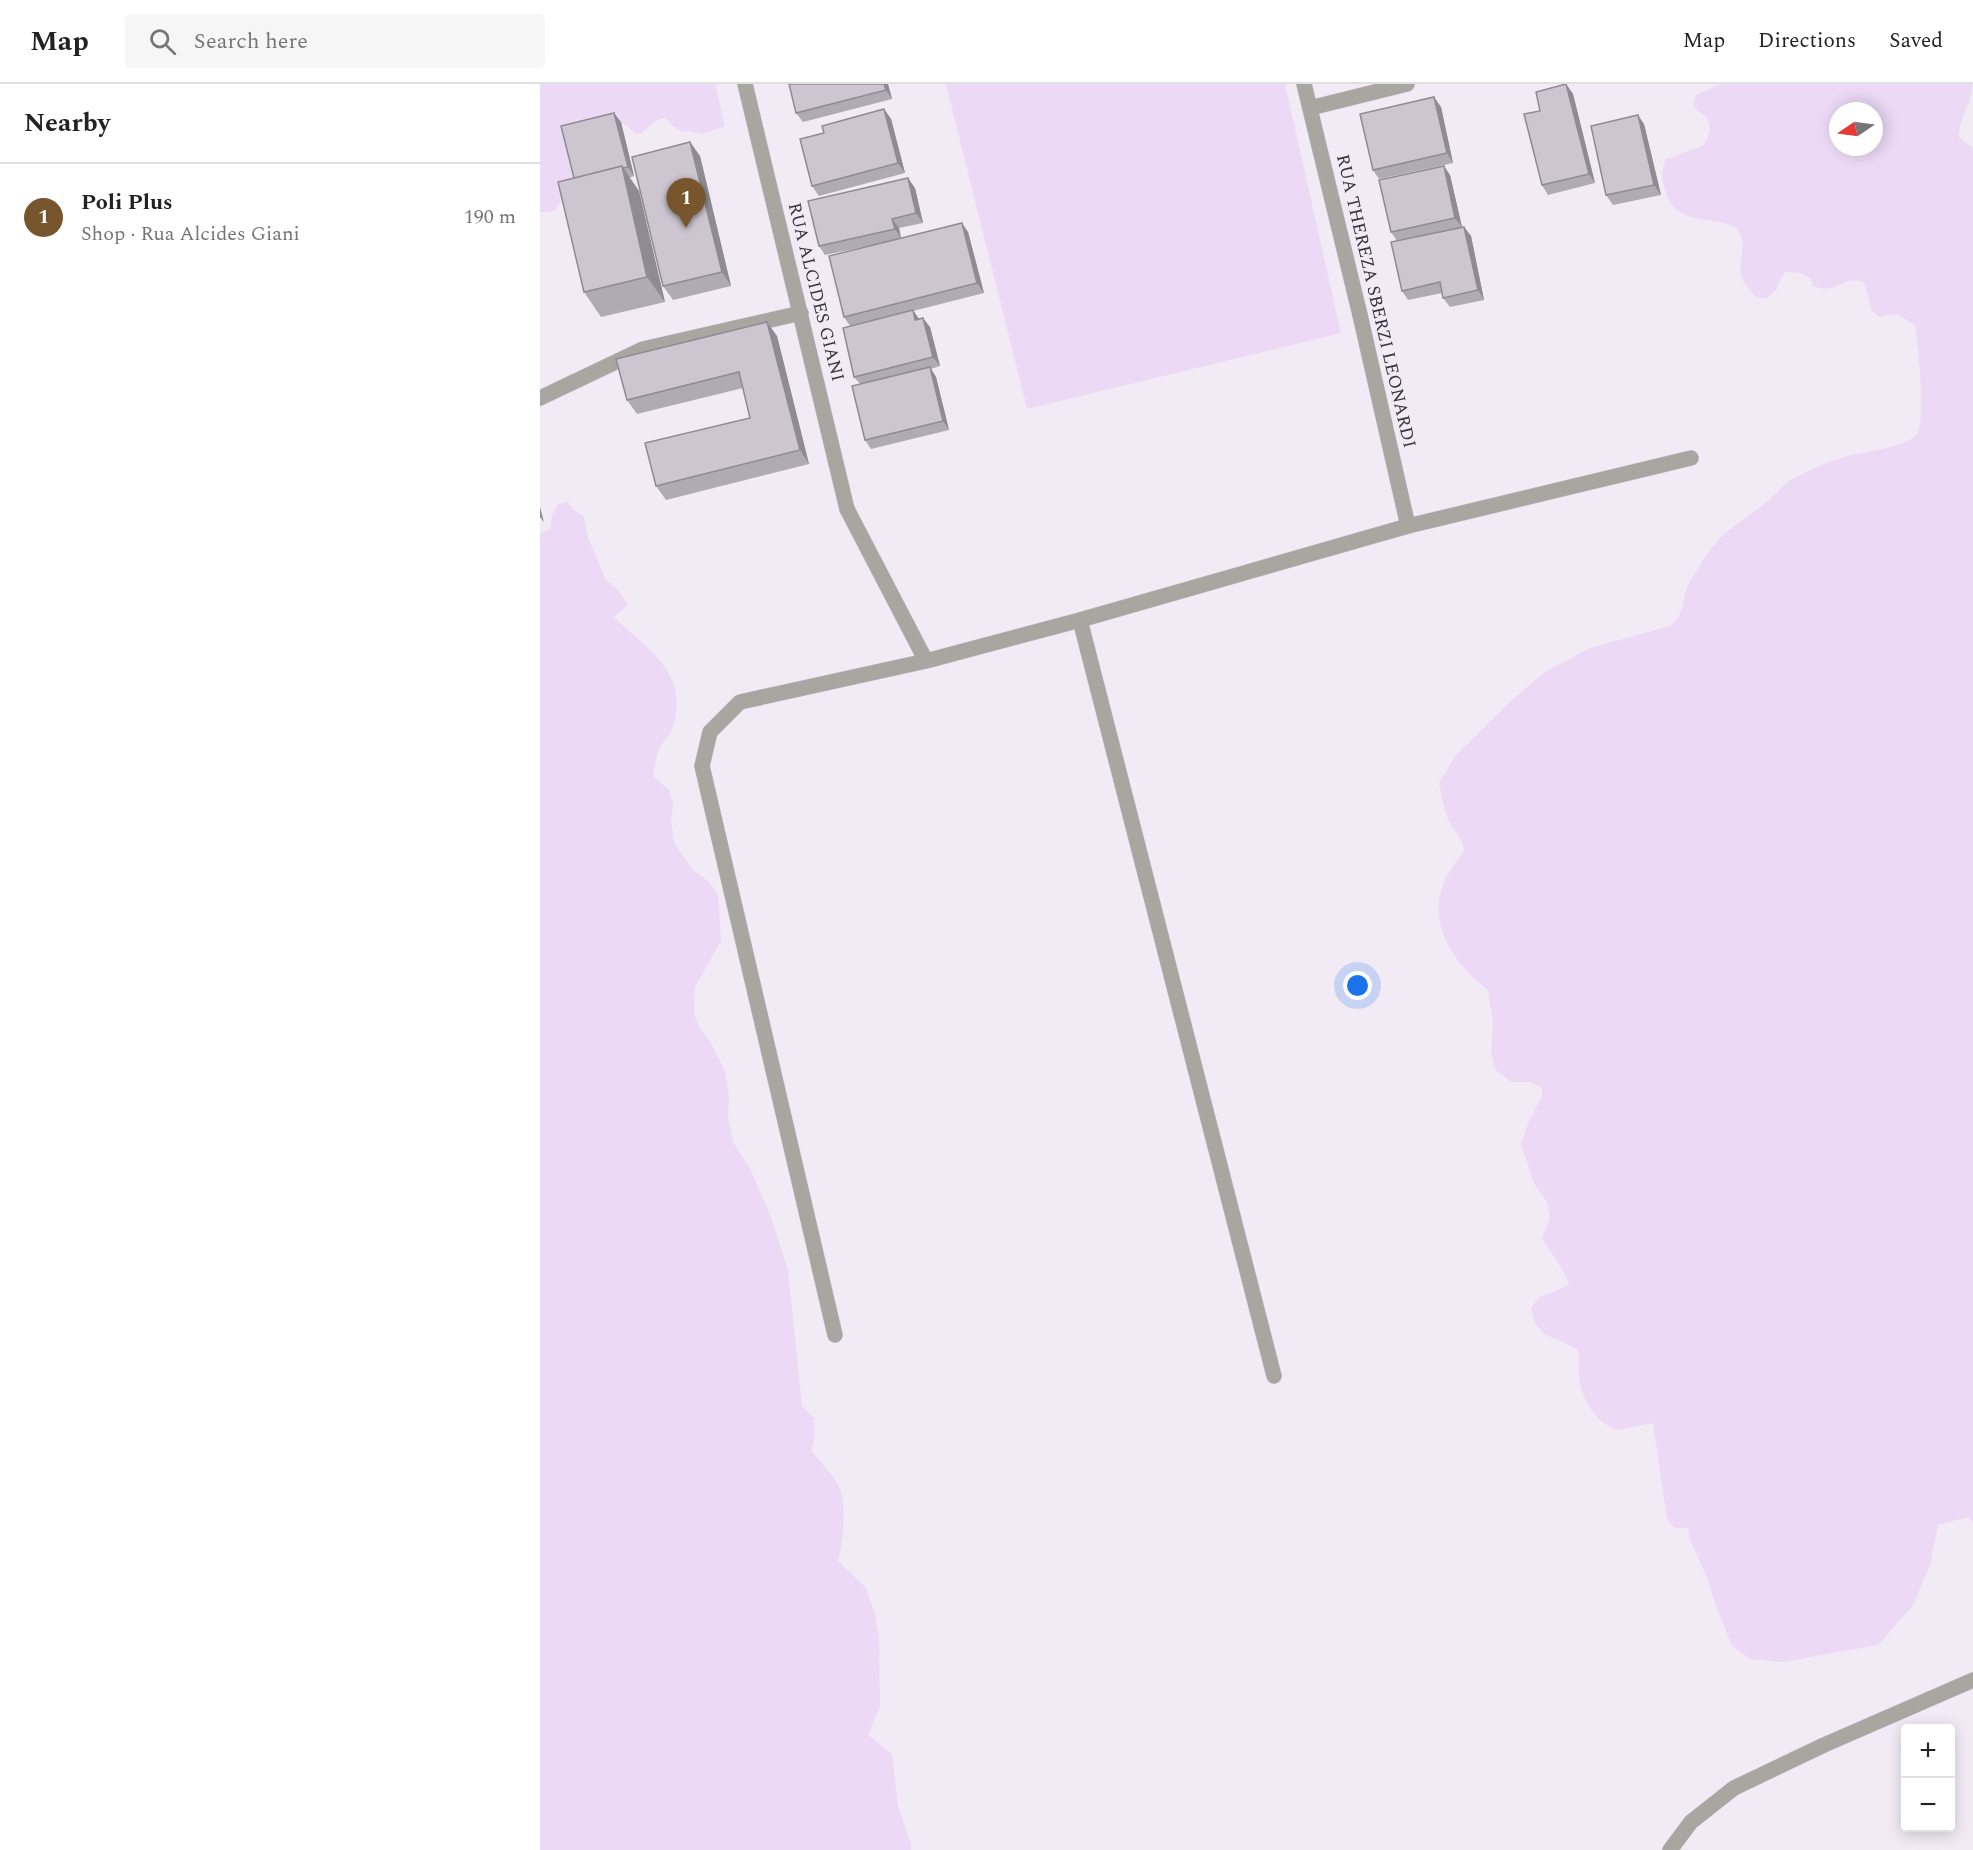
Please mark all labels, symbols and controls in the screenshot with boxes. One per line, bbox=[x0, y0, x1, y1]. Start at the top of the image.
search box bbox=[125, 14, 545, 68]
text: Map bbox=[30, 20, 89, 63]
icon: search bbox=[146, 25, 179, 58]
text: Search here bbox=[194, 25, 308, 58]
text: Map bbox=[1683, 25, 1725, 57]
text: Directions bbox=[1758, 25, 1856, 57]
text: Saved bbox=[1889, 25, 1943, 57]
north arrow bbox=[1829, 102, 1883, 156]
text: Nearby bbox=[24, 103, 110, 143]
street label: RUA THEREZA SBERZI LEONARDI bbox=[1329, 151, 1423, 451]
pin: 1 bbox=[666, 178, 706, 228]
text: Poli Plus bbox=[81, 186, 173, 219]
street label: RUA ALCIDES GIANI bbox=[781, 200, 851, 384]
text: 1 bbox=[38, 202, 49, 232]
text: 190 m bbox=[464, 202, 516, 232]
text: Shop · Rua Alcides Giani bbox=[81, 219, 300, 249]
your location bbox=[1343, 971, 1372, 1000]
map controls bbox=[1901, 1724, 1955, 1832]
button: + bbox=[1901, 1724, 1955, 1778]
button: − bbox=[1901, 1778, 1955, 1832]

